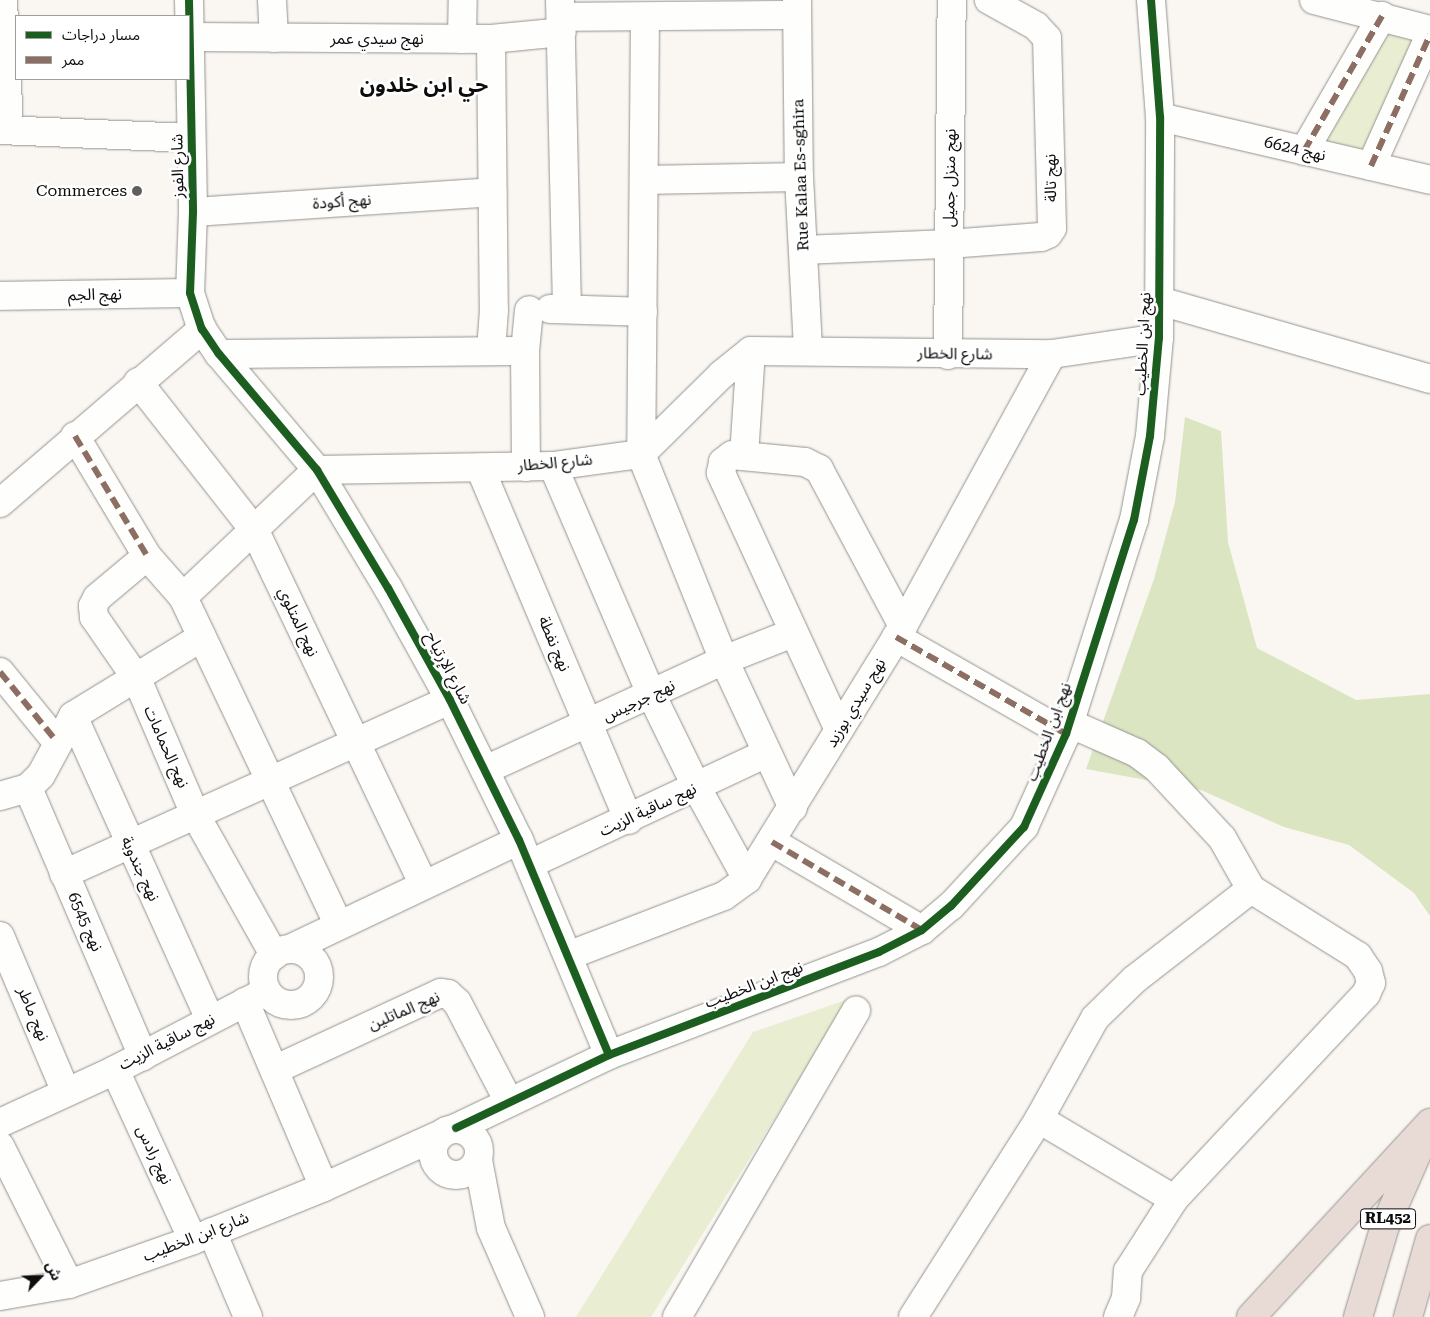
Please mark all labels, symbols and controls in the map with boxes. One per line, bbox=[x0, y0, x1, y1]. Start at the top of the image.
legend bbox=[15, 15, 190, 80]
text: مسار دراجات bbox=[62, 26, 140, 44]
street label: نهج سيدي عمر bbox=[330, 29, 424, 49]
text: ممر bbox=[62, 51, 85, 69]
district label: حي ابن خلدون bbox=[360, 72, 488, 98]
street label: Rue Kalaa Es-sghira bbox=[789, 99, 813, 251]
street label: نهج منزل جميل bbox=[940, 129, 960, 227]
street label: نهج 6624 bbox=[1262, 133, 1328, 165]
street label: شارع الفوز bbox=[168, 134, 188, 198]
street label: نهج تالة bbox=[1041, 154, 1061, 202]
place label: Commerces bbox=[36, 181, 127, 201]
marker: Commerces bbox=[131, 185, 143, 197]
street label: نهج أكودة bbox=[312, 190, 372, 214]
street label: نهج الجم bbox=[68, 285, 122, 305]
street label: نهج ابن الخطيب bbox=[1131, 292, 1155, 396]
street label: شارع الخطار bbox=[917, 344, 993, 364]
street label: شارع الخطار bbox=[517, 450, 593, 476]
street label: نهج المتلوي bbox=[274, 584, 322, 660]
street label: نهج نفطة bbox=[534, 613, 574, 675]
street label: شارع الإرتياح bbox=[421, 628, 475, 708]
street label: نهج سيدي بوزيد bbox=[822, 655, 890, 751]
street label: نهج جرجيس bbox=[600, 676, 678, 726]
street label: نهج ابن الخطيب bbox=[1022, 680, 1076, 784]
street label: نهج الحمامات bbox=[139, 703, 193, 791]
street label: نهج ساقية الزيت bbox=[596, 779, 700, 841]
street label: نهج جندوبة bbox=[117, 833, 163, 905]
street label: نهج 6545 bbox=[63, 889, 107, 955]
street label: نهج ابن الخطيب bbox=[702, 957, 806, 1013]
street label: نهج ماطر bbox=[13, 984, 53, 1044]
street label: نهج الماتلين bbox=[365, 987, 443, 1035]
street label: نهج ساقية الزيت bbox=[116, 1010, 218, 1074]
street label: نهج رادس bbox=[132, 1122, 176, 1188]
road number: RL452 bbox=[1359, 1206, 1417, 1232]
street label: شارع ابن الخطيب bbox=[140, 1208, 252, 1266]
north arrow bbox=[15, 1252, 65, 1302]
text: ش bbox=[42, 1259, 65, 1283]

